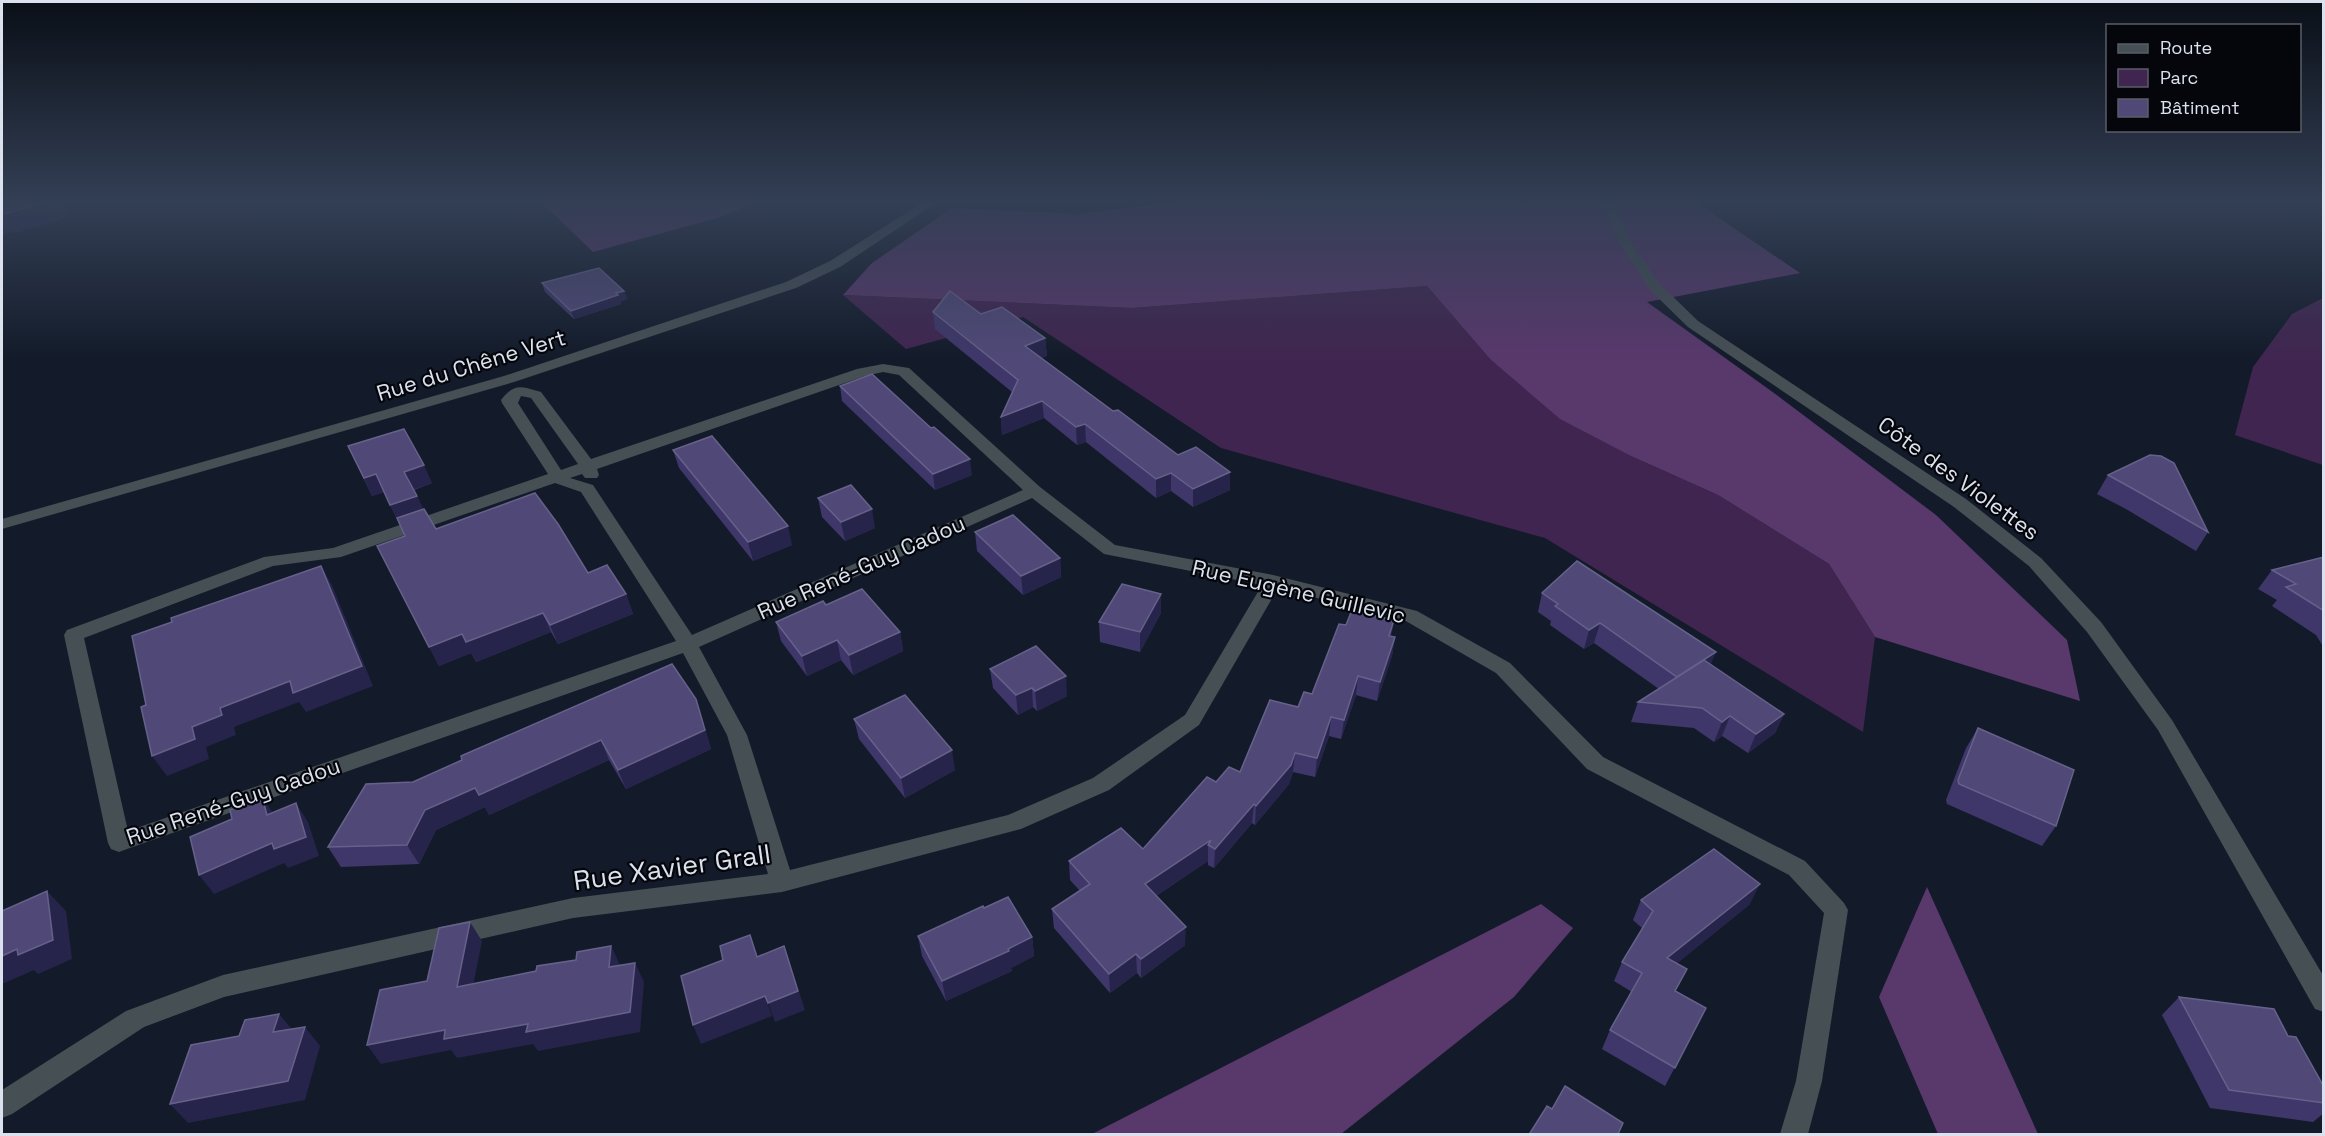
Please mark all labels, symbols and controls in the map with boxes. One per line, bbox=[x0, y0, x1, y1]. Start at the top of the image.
legend bbox=[2106, 24, 2301, 132]
text: Route bbox=[2160, 36, 2212, 59]
text: Parc bbox=[2160, 66, 2198, 89]
text: Bâtiment bbox=[2160, 96, 2240, 119]
street label: Rue du Chêne Vert bbox=[373, 323, 569, 407]
street label: Côte des Violettes bbox=[1873, 410, 2045, 546]
street label: Rue René-Guy Cadou bbox=[753, 509, 969, 625]
street label: Rue Eugène Guillevic bbox=[1189, 553, 1409, 629]
street label: Rue René-Guy Cadou bbox=[122, 751, 344, 851]
street label: Rue Xavier Grall bbox=[571, 836, 773, 898]

